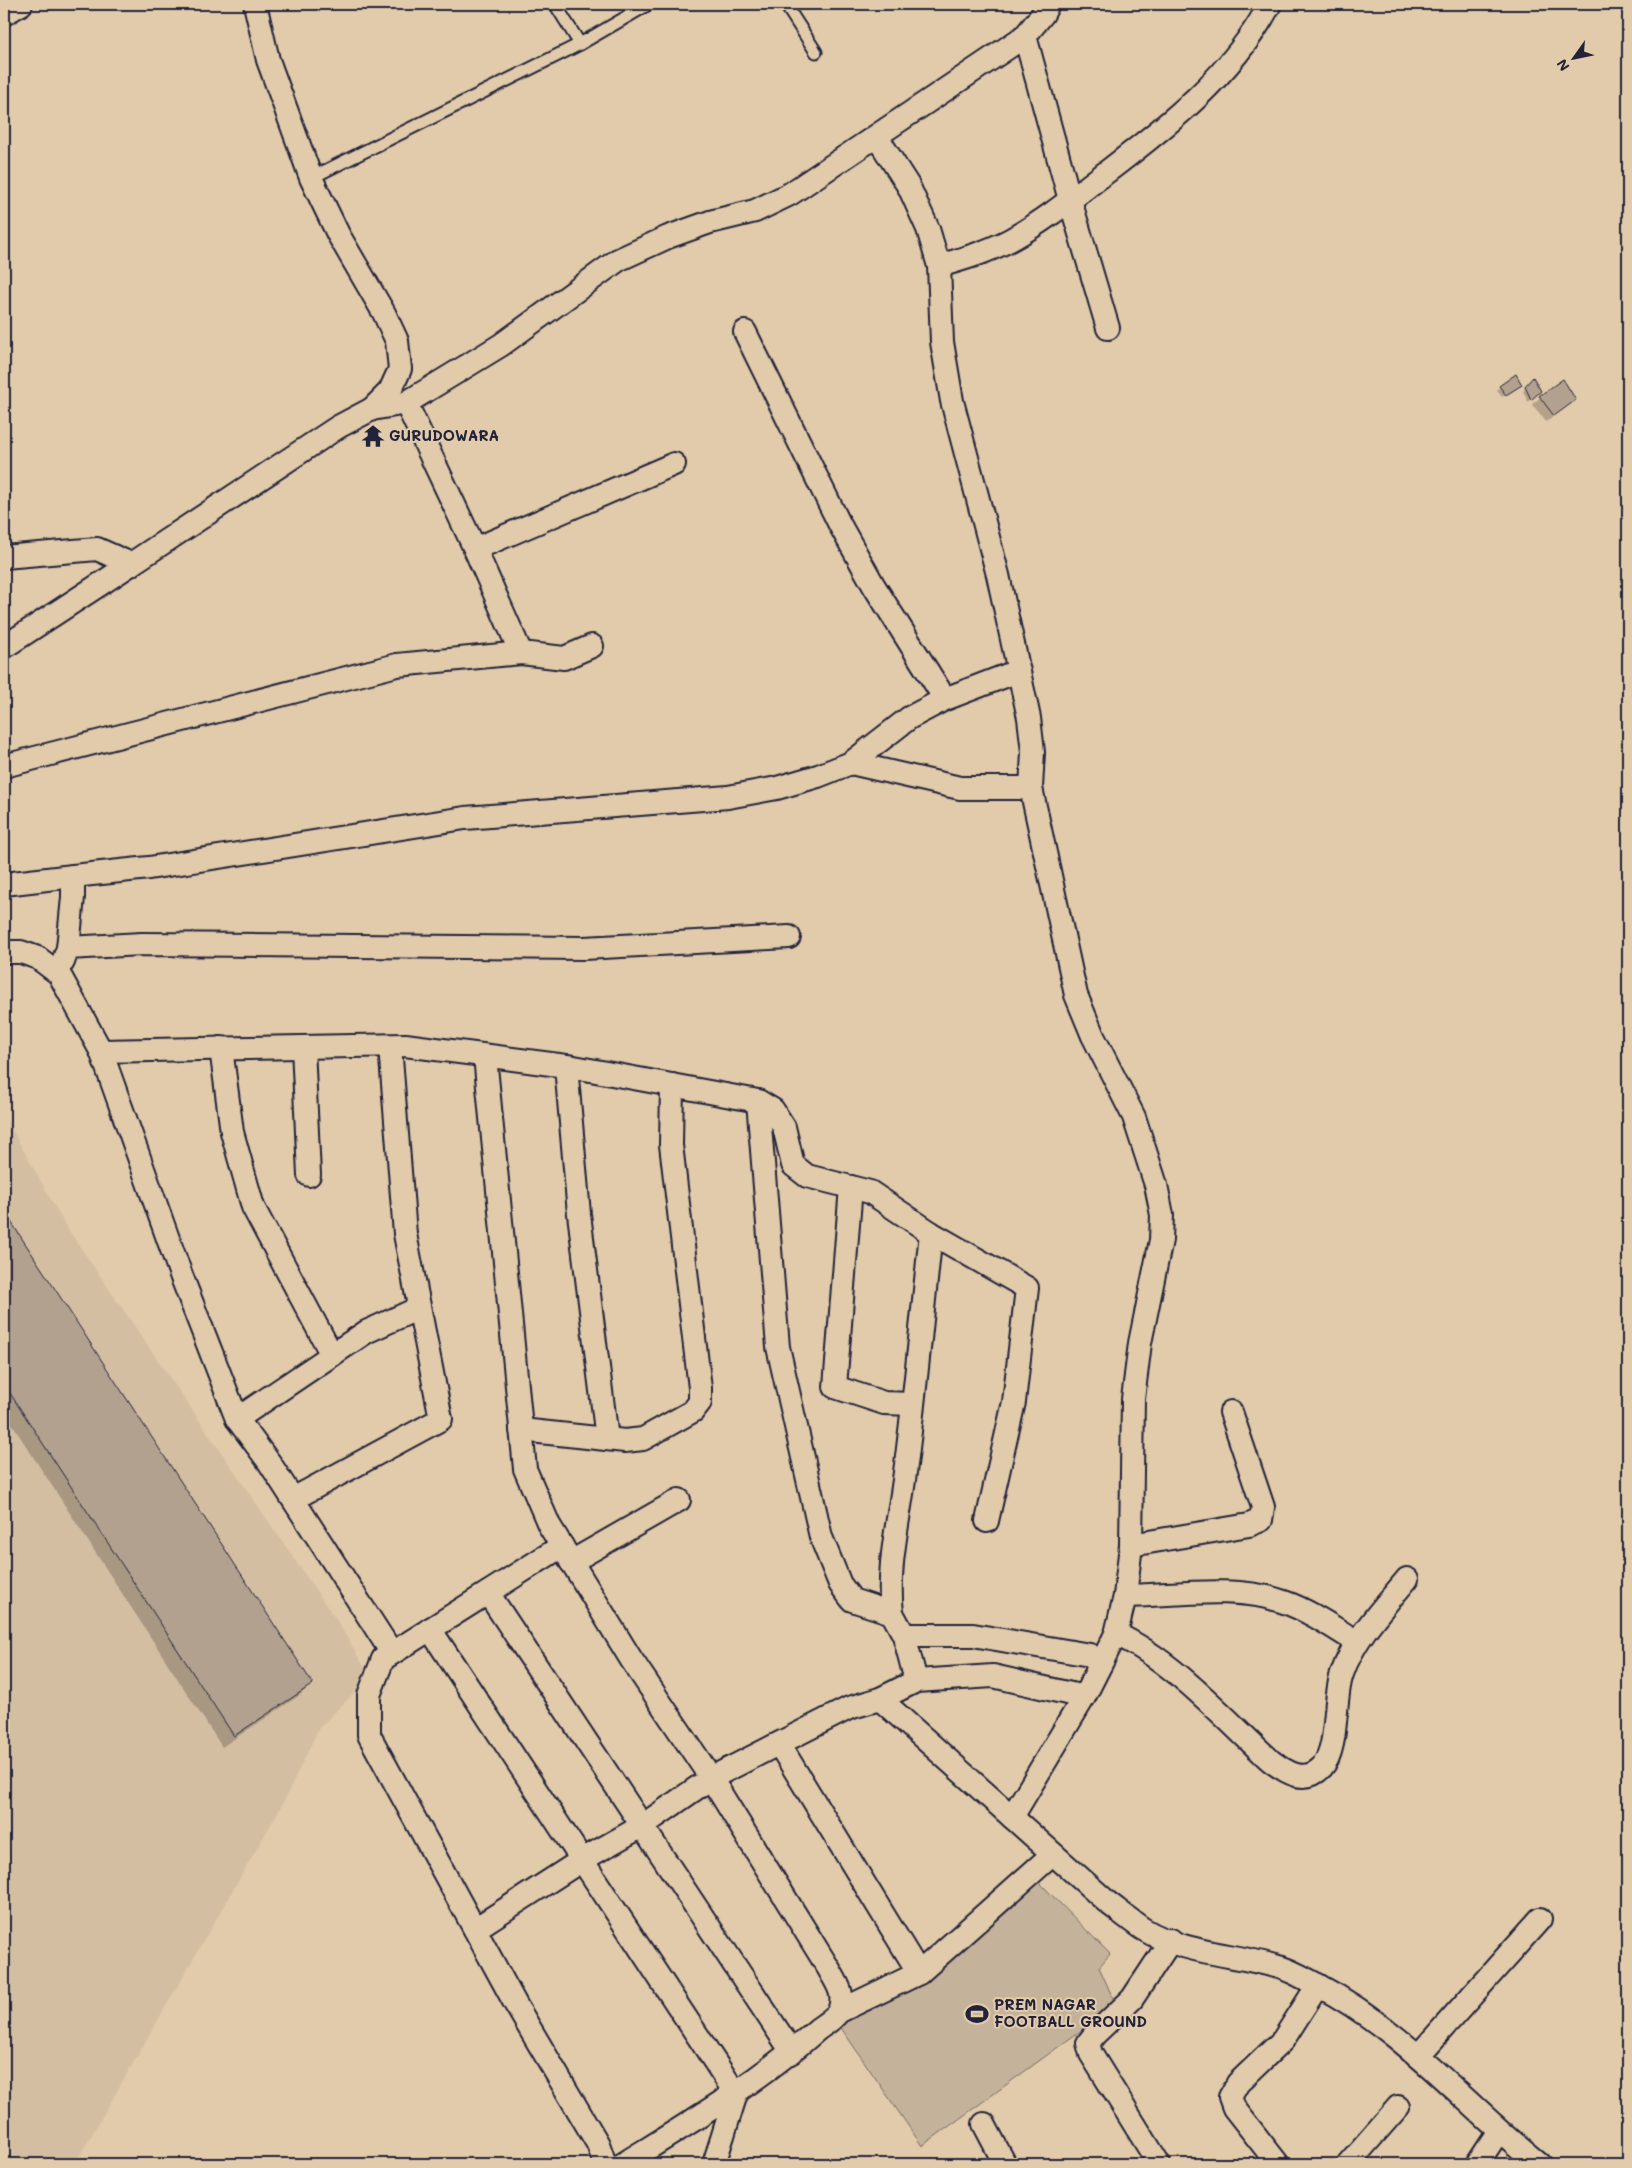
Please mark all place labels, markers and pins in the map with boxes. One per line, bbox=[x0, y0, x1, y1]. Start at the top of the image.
temple icon: GURUDOWARA bbox=[360, 423, 386, 449]
place label: GURUDOWARA bbox=[389, 425, 499, 445]
place label: PREM NAGAR FOOTBALL GROUND bbox=[994, 1994, 1147, 2031]
sports icon: PREM NAGAR FOOTBALL GROUND bbox=[964, 2001, 990, 2027]

